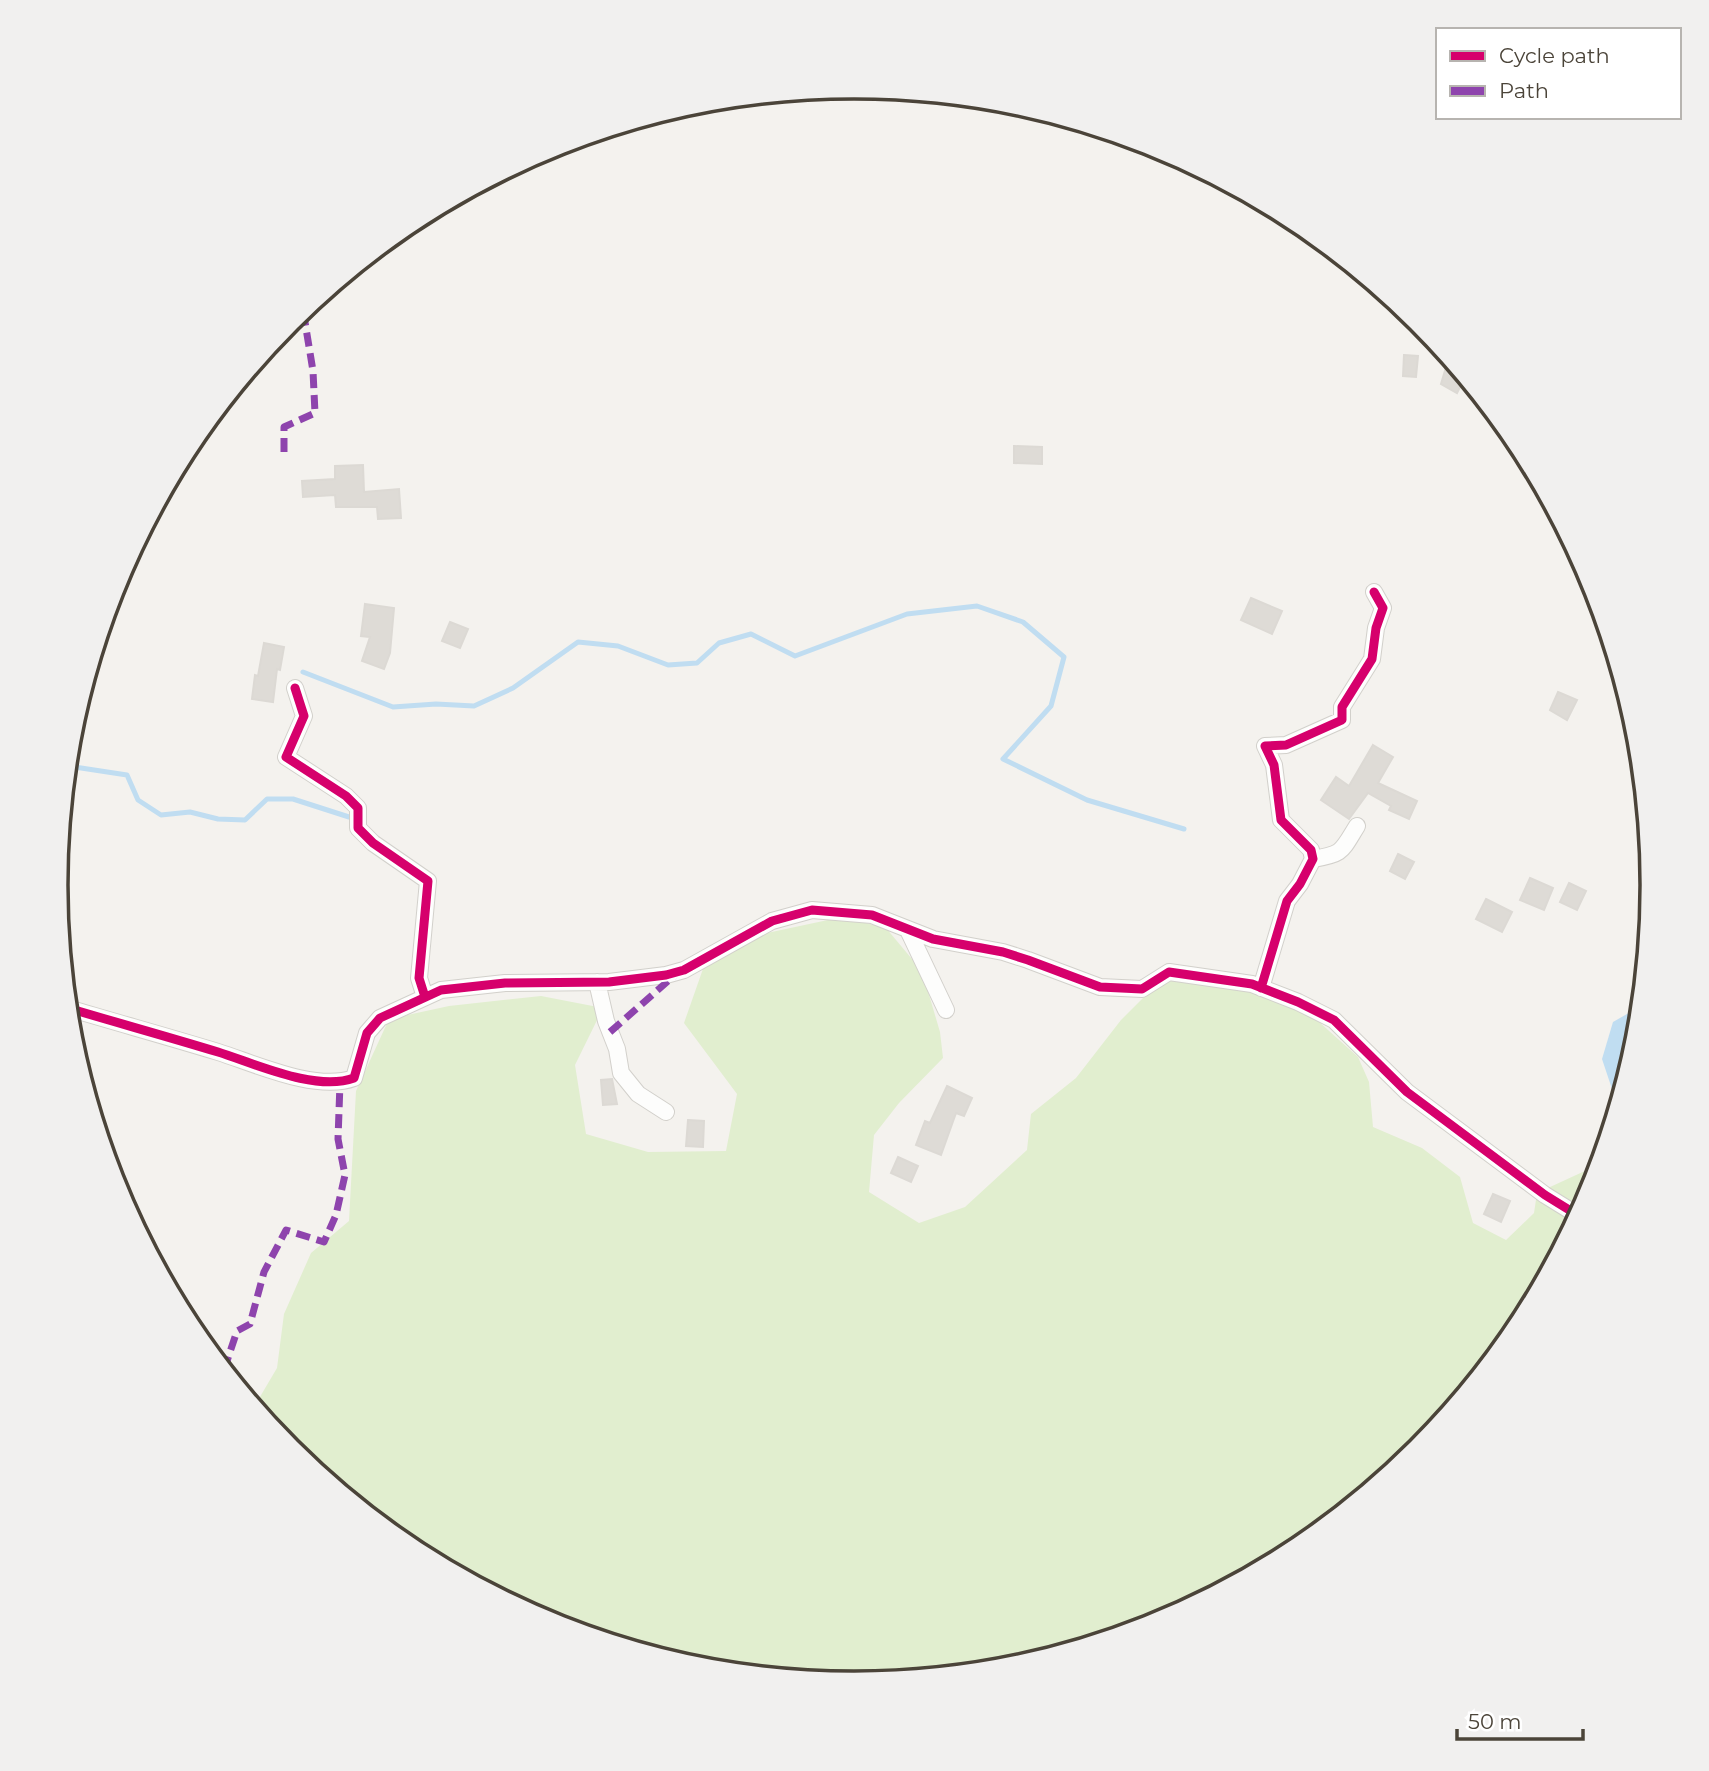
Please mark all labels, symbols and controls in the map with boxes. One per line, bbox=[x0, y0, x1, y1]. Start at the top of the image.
legend bbox=[1436, 28, 1681, 119]
text: Cycle path bbox=[1499, 43, 1610, 68]
text: Path bbox=[1499, 78, 1549, 103]
scale bar bbox=[1457, 1698, 1583, 1742]
text: 50 m bbox=[1468, 1709, 1522, 1734]

